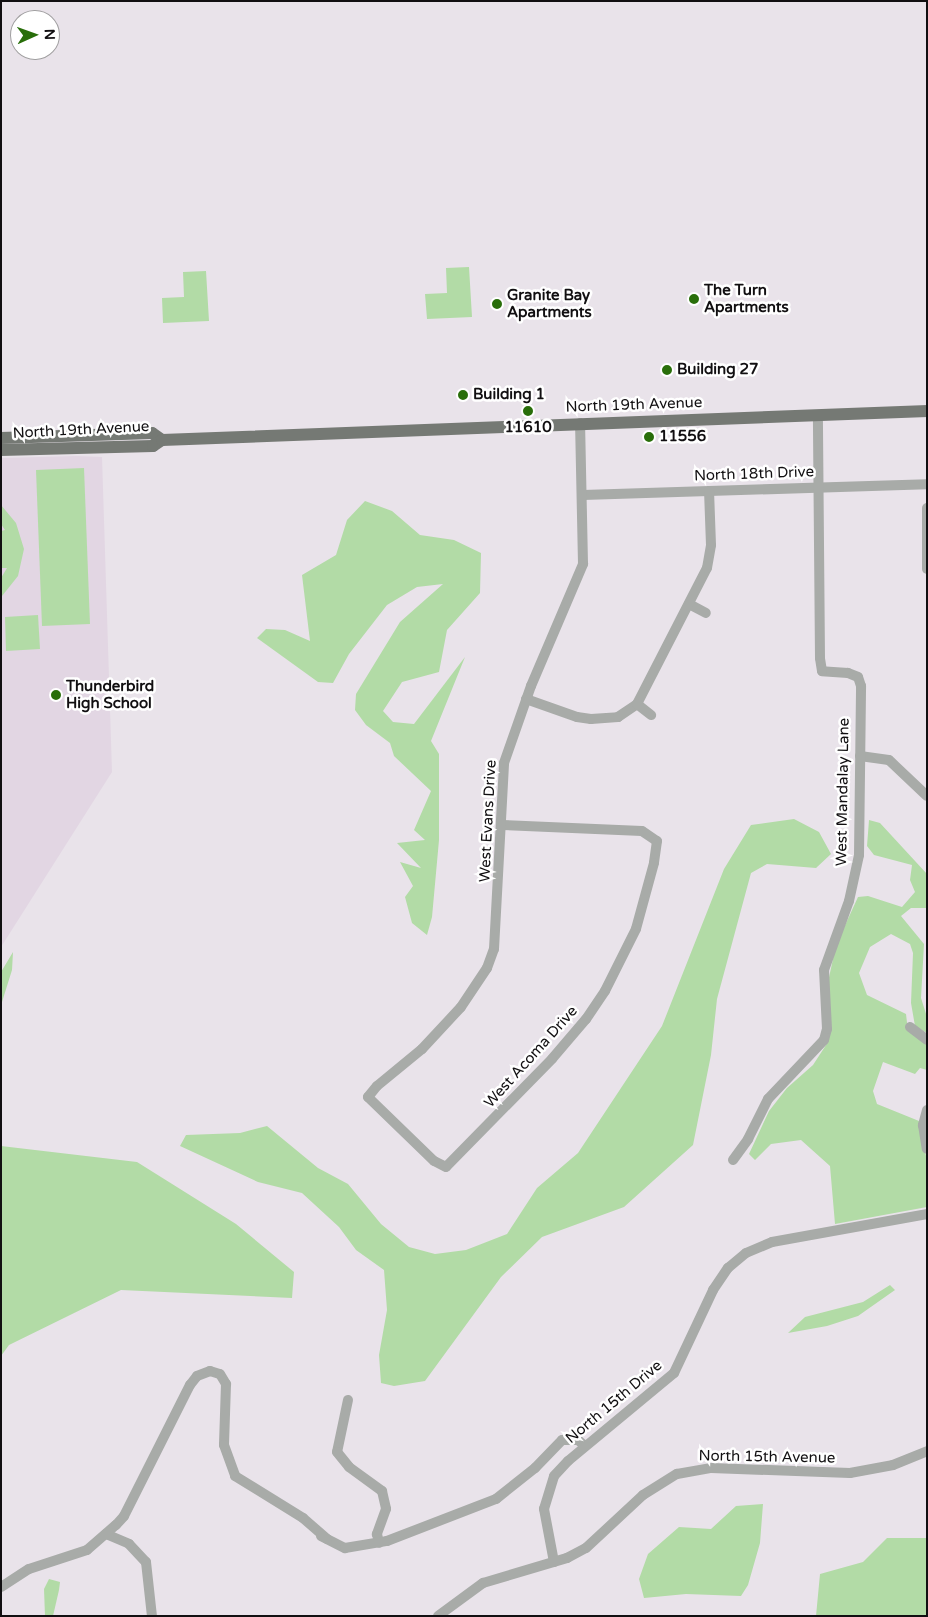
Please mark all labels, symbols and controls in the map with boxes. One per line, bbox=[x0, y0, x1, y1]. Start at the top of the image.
north arrow bbox=[10, 10, 60, 60]
text: N bbox=[41, 29, 58, 40]
place label: The Turn Apartments bbox=[704, 281, 789, 316]
place label: Granite Bay Apartments bbox=[507, 286, 592, 321]
marker: The Turn Apartments bbox=[688, 293, 700, 305]
marker: Granite Bay Apartments bbox=[491, 298, 503, 310]
place label: Building 27 bbox=[677, 361, 758, 379]
marker: Building 27 bbox=[661, 364, 673, 376]
place label: Building 1 bbox=[473, 386, 545, 404]
marker: Building 1 bbox=[457, 389, 469, 401]
street label: North 19th Avenue bbox=[565, 394, 703, 416]
marker: 11610 bbox=[522, 405, 534, 417]
street label: North 19th Avenue bbox=[12, 417, 150, 443]
place label: 11610 bbox=[504, 419, 552, 437]
place label: 11556 bbox=[659, 428, 706, 446]
marker: 11556 bbox=[643, 431, 655, 443]
street label: North 18th Drive bbox=[694, 463, 814, 485]
place label: Thunderbird High School bbox=[66, 677, 154, 712]
marker: Thunderbird High School bbox=[50, 689, 62, 701]
street label: West Mandalay Lane bbox=[833, 718, 853, 866]
street label: West Evans Drive bbox=[476, 759, 500, 883]
street label: West Acoma Drive bbox=[481, 1002, 581, 1112]
street label: North 15th Drive bbox=[562, 1357, 666, 1447]
street label: North 15th Avenue bbox=[698, 1447, 836, 1467]

